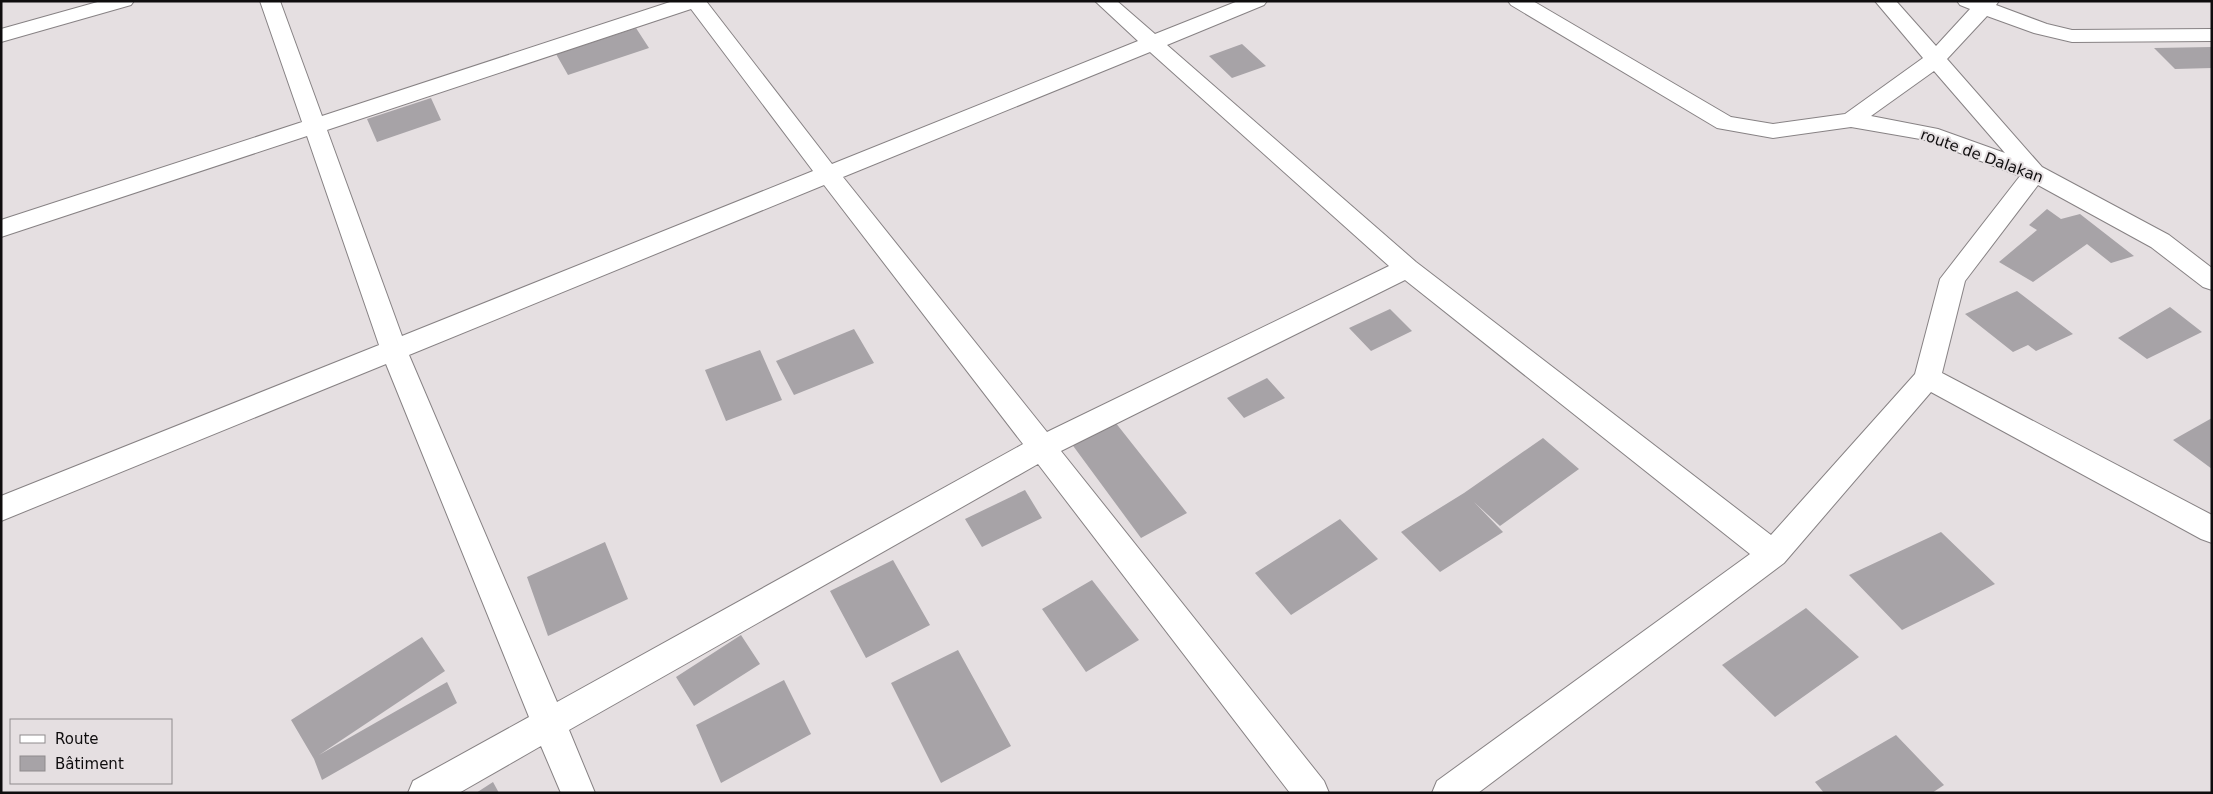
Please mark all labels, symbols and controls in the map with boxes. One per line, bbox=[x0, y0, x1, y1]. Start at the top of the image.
street label: route de Dalakan bbox=[1918, 125, 2046, 187]
legend bbox=[10, 719, 172, 784]
text: Route bbox=[55, 730, 99, 748]
text: Bâtiment bbox=[55, 755, 124, 773]

